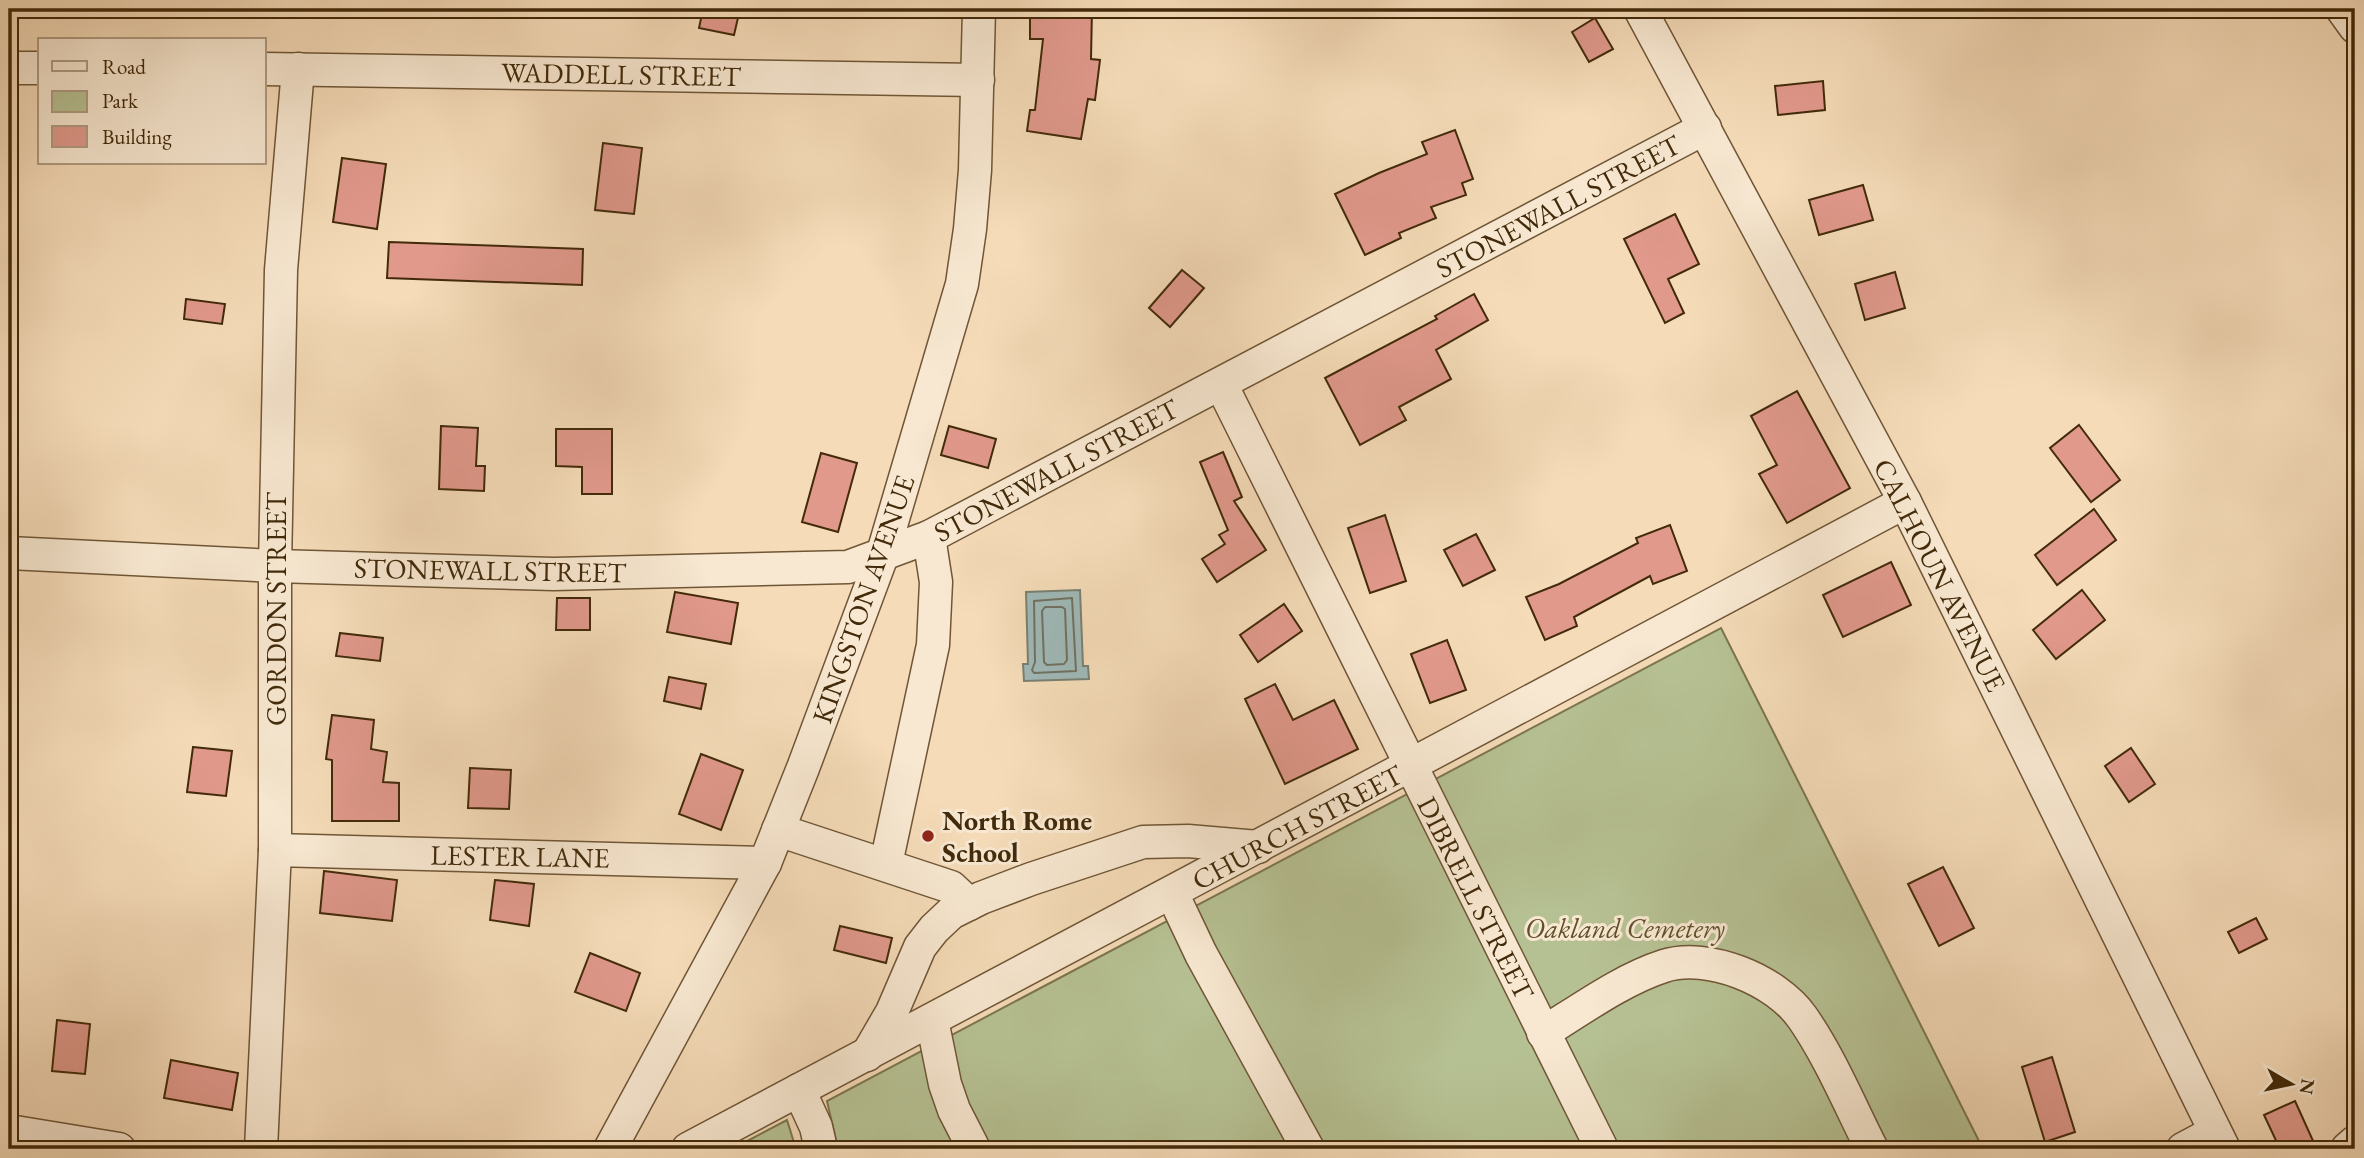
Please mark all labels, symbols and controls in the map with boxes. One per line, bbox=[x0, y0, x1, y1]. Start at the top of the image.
legend bbox=[38, 38, 266, 164]
text: Road bbox=[102, 53, 146, 80]
street label: WADDELL STREET bbox=[501, 54, 741, 94]
text: Park bbox=[102, 87, 139, 114]
text: Building bbox=[102, 123, 172, 150]
street label: STONEWALL STREET bbox=[1429, 126, 1687, 286]
street label: STONEWALL STREET bbox=[927, 390, 1185, 550]
street label: CALHOUN AVENUE bbox=[1866, 452, 2014, 698]
street label: KINGSTON AVENUE bbox=[804, 470, 922, 728]
street label: GORDON STREET bbox=[258, 492, 294, 726]
street label: STONEWALL STREET bbox=[354, 550, 627, 590]
street label: CHURCH STREET bbox=[1185, 756, 1409, 898]
street label: DIBRELL STREET bbox=[1409, 790, 1543, 1006]
place label: North Rome School bbox=[942, 802, 1092, 870]
marker: North Rome School bbox=[920, 828, 936, 844]
street label: LESTER LANE bbox=[430, 836, 610, 876]
park label: Oakland Cemetery bbox=[1525, 910, 1726, 946]
north arrow bbox=[2256, 1050, 2326, 1120]
text: N bbox=[2294, 1077, 2321, 1097]

